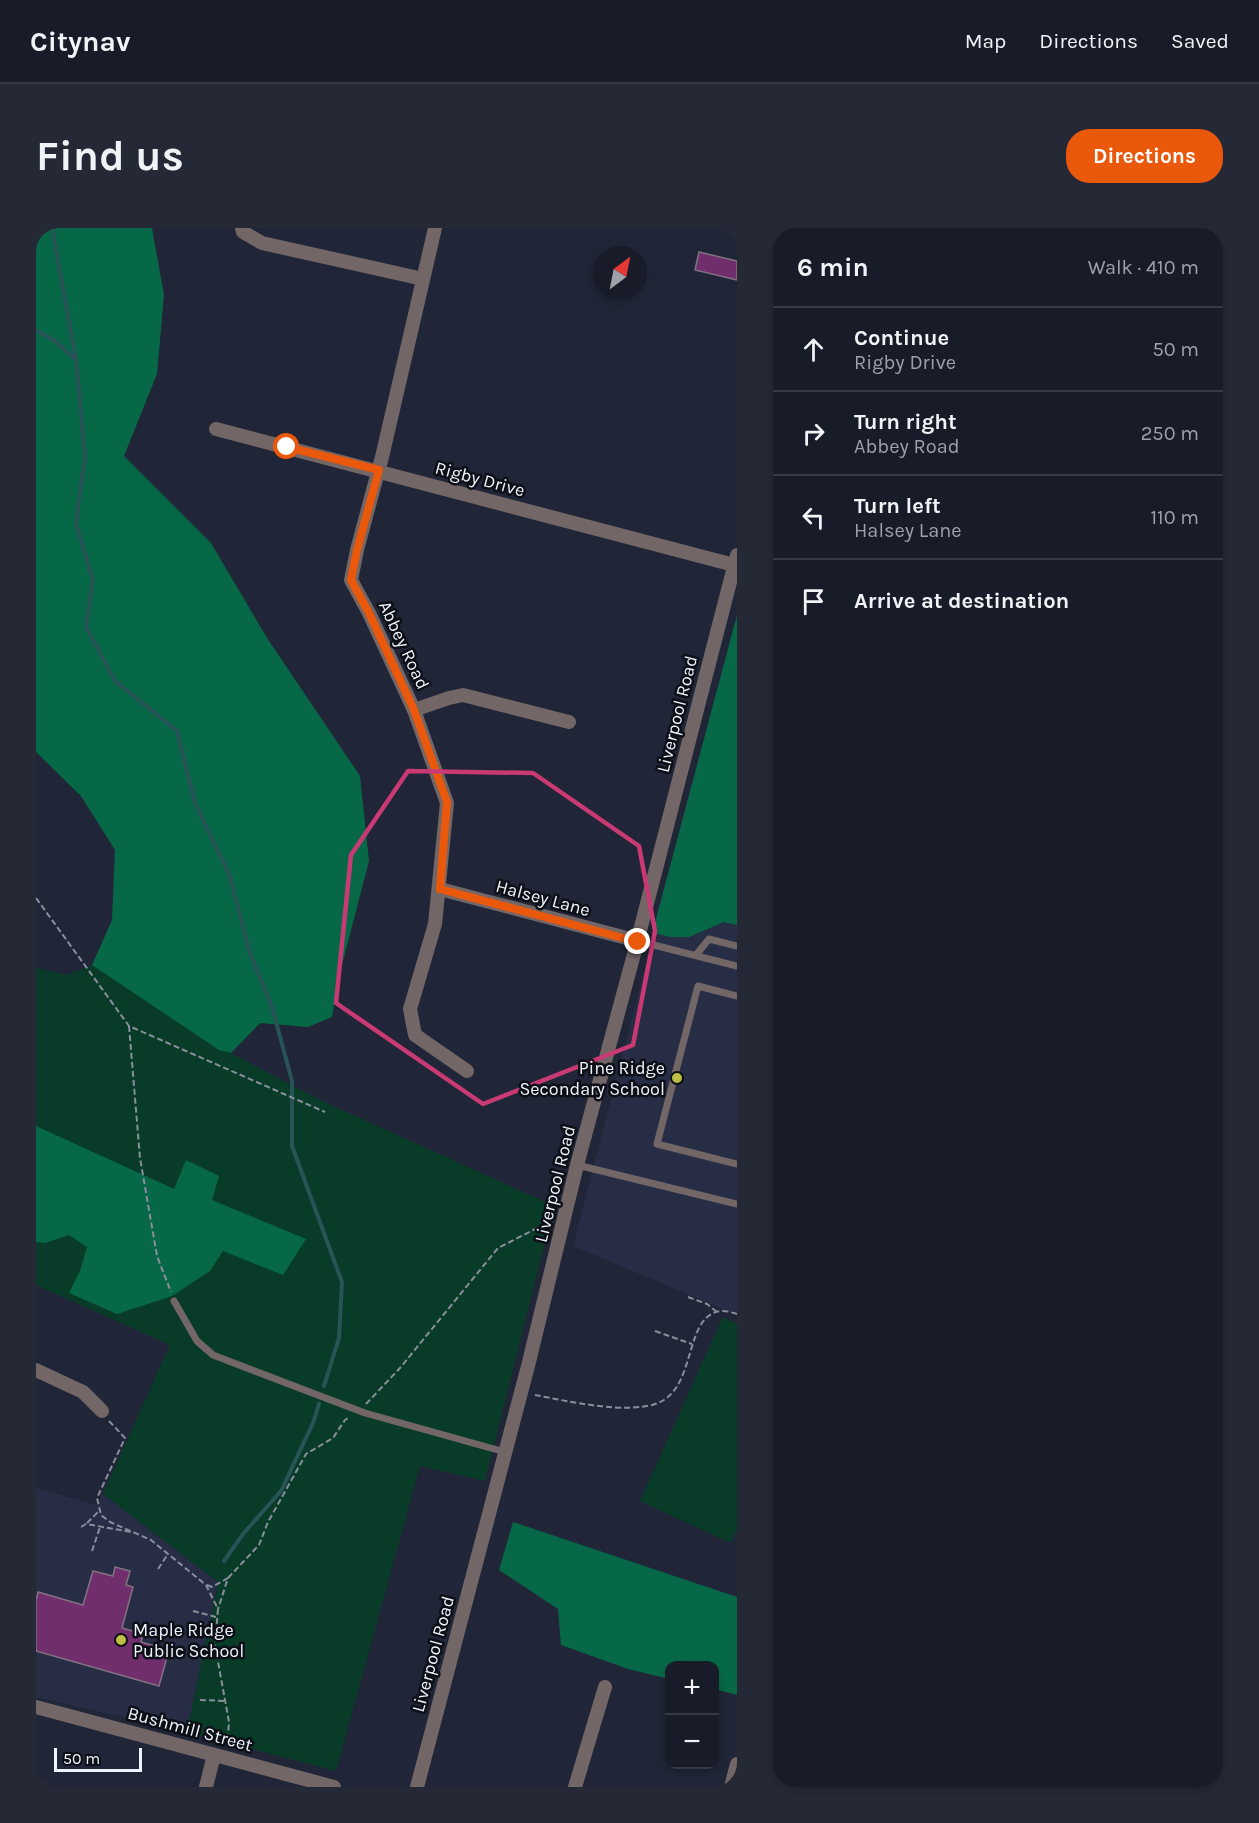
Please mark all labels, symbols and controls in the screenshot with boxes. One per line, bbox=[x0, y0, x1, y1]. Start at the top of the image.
text: Citynav bbox=[30, 25, 130, 58]
text: Map bbox=[965, 29, 1006, 53]
text: Directions bbox=[1039, 29, 1138, 53]
text: Saved bbox=[1171, 29, 1229, 53]
button: Directions bbox=[1066, 129, 1223, 183]
text: Find us bbox=[36, 131, 184, 181]
north arrow bbox=[593, 246, 647, 300]
text: 6 min bbox=[797, 252, 869, 283]
text: Walk · 410 m bbox=[1088, 256, 1199, 279]
text: Continue bbox=[854, 325, 949, 351]
icon: ahead bbox=[797, 333, 830, 366]
text: 50 m bbox=[1152, 338, 1199, 361]
text: Rigby Drive bbox=[854, 351, 956, 374]
text: Turn right bbox=[854, 409, 957, 435]
icon: right bbox=[797, 417, 830, 450]
text: 250 m bbox=[1141, 422, 1199, 445]
route start bbox=[273, 433, 299, 459]
text: Abbey Road bbox=[854, 435, 960, 458]
street label: Rigby Drive bbox=[433, 456, 527, 502]
text: Turn left bbox=[854, 493, 941, 519]
icon: left bbox=[797, 501, 830, 534]
text: 110 m bbox=[1150, 506, 1199, 529]
text: Halsey Lane bbox=[854, 519, 962, 542]
icon: arrive bbox=[797, 585, 830, 618]
text: Arrive at destination bbox=[854, 588, 1069, 614]
street label: Abbey Road bbox=[374, 597, 434, 693]
street label: Liverpool Road bbox=[652, 653, 702, 775]
street label: Halsey Lane bbox=[493, 875, 593, 921]
route end bbox=[624, 928, 650, 954]
place label: Pine Ridge Secondary School bbox=[519, 1057, 665, 1100]
marker: Pine Ridge Secondary School bbox=[670, 1071, 684, 1085]
street label: Liverpool Road bbox=[530, 1123, 580, 1245]
street label: Liverpool Road bbox=[407, 1593, 459, 1715]
place label: Maple Ridge Public School bbox=[133, 1619, 244, 1662]
marker: Maple Ridge Public School bbox=[114, 1633, 128, 1647]
map controls bbox=[665, 1661, 719, 1769]
button: + bbox=[665, 1661, 719, 1715]
street label: Bushmill Street bbox=[125, 1702, 255, 1756]
button: − bbox=[665, 1715, 719, 1769]
scale bar bbox=[54, 1745, 142, 1772]
text: 50 m bbox=[63, 1749, 100, 1768]

